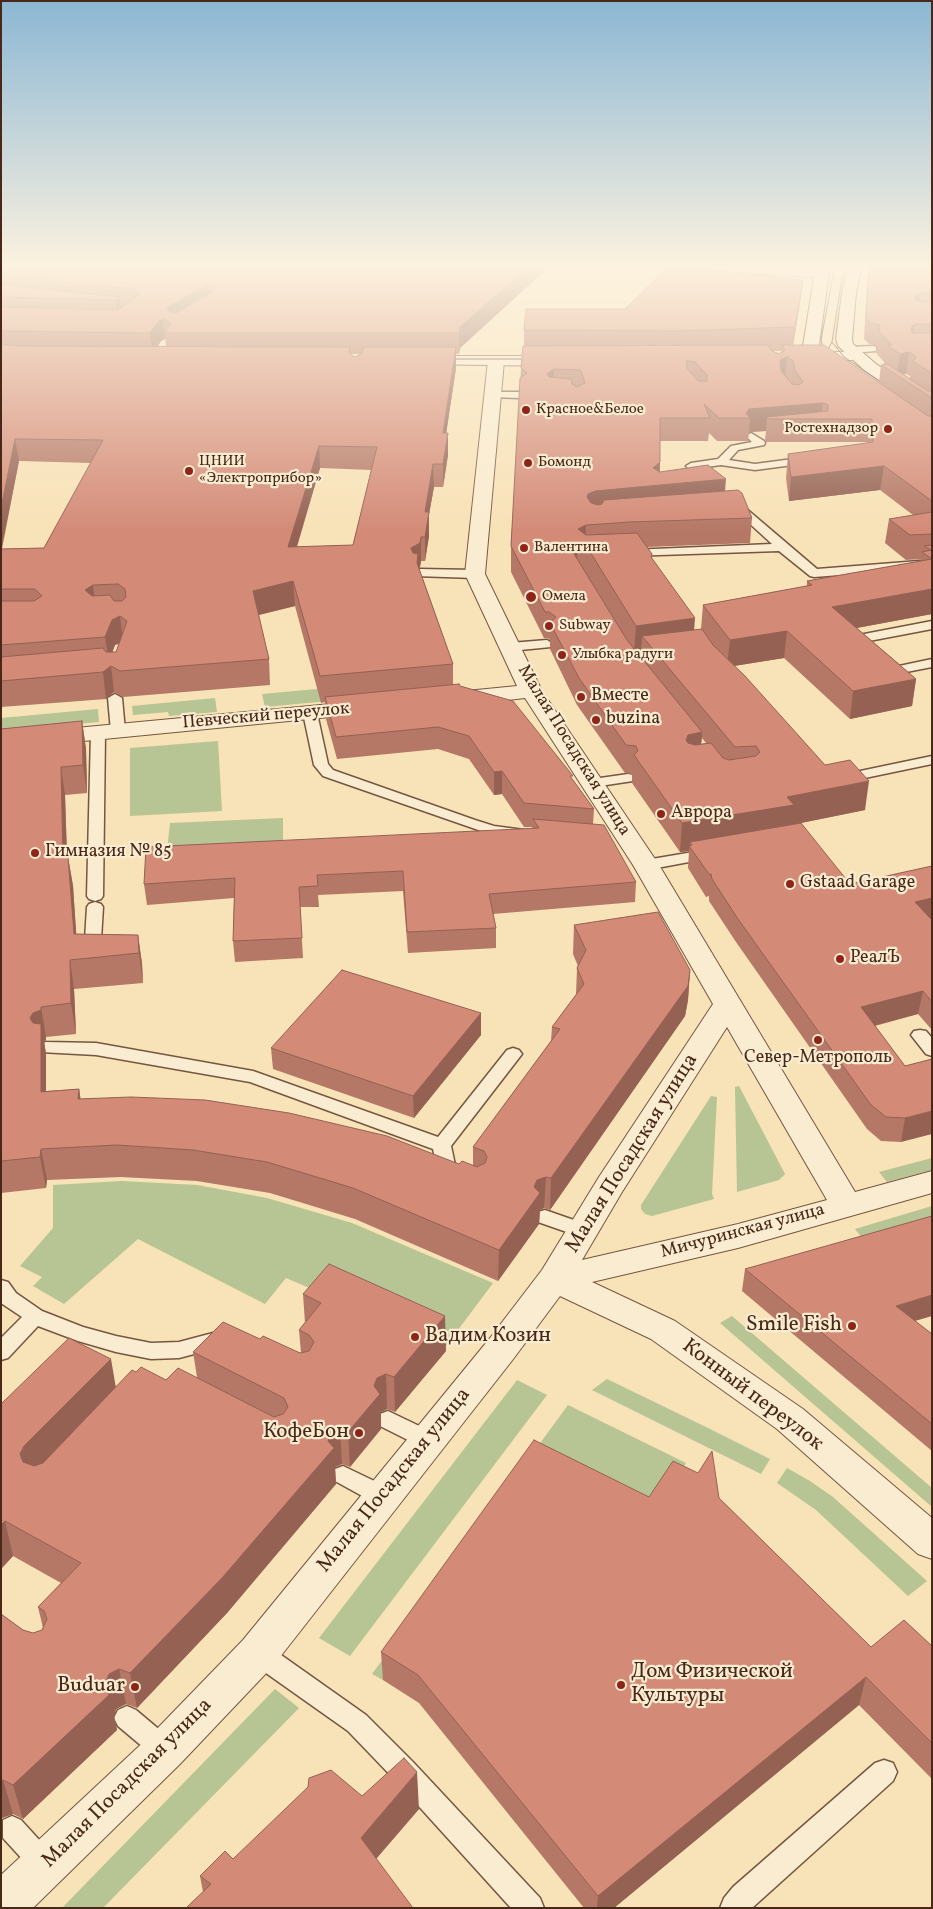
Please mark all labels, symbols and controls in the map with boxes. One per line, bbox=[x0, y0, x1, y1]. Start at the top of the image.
place label: Красное&Белое bbox=[536, 401, 644, 419]
marker: Красное&Белое bbox=[520, 404, 532, 416]
place label: Ростехнадзор bbox=[784, 420, 878, 438]
marker: Ростехнадзор bbox=[882, 423, 894, 435]
place label: ЦНИИ «Электроприбор» bbox=[199, 453, 322, 488]
place label: Бомонд bbox=[538, 454, 591, 472]
marker: Бомонд bbox=[522, 457, 534, 469]
marker: ЦНИИ «Электроприбор» bbox=[183, 465, 195, 477]
place label: Валентина bbox=[534, 539, 608, 557]
marker: Валентина bbox=[518, 542, 530, 554]
place label: Омела bbox=[542, 588, 586, 606]
marker: Омела bbox=[524, 590, 538, 604]
place label: Subway bbox=[559, 617, 611, 635]
marker: Subway bbox=[543, 620, 555, 632]
place label: Улыбка радуги bbox=[572, 646, 673, 664]
marker: Улыбка радуги bbox=[556, 649, 568, 661]
street label: Малая Посадская улица bbox=[512, 662, 634, 840]
place label: Вместе bbox=[591, 686, 649, 708]
marker: Вместе bbox=[575, 691, 587, 703]
street label: Певческий переулок bbox=[182, 699, 350, 735]
place label: buzina bbox=[606, 709, 660, 731]
marker: buzina bbox=[590, 714, 602, 726]
place label: Аврора bbox=[671, 803, 732, 825]
marker: Аврора bbox=[655, 808, 667, 820]
place label: Гимназия № 85 bbox=[45, 842, 172, 864]
marker: Гимназия № 85 bbox=[29, 847, 41, 859]
place label: Gstaad Garage bbox=[800, 873, 915, 895]
marker: Gstaad Garage bbox=[784, 878, 796, 890]
place label: РеалЪ bbox=[850, 948, 900, 970]
marker: РеалЪ bbox=[834, 953, 846, 965]
marker: Север-Метрополь bbox=[812, 1034, 824, 1046]
place label: Север-Метрополь bbox=[744, 1048, 892, 1070]
street label: Малая Посадская улица bbox=[561, 1050, 705, 1258]
street label: Мичуринская улица bbox=[659, 1200, 827, 1264]
place label: Smile Fish bbox=[746, 1313, 842, 1339]
marker: Smile Fish bbox=[846, 1320, 858, 1332]
place label: Вадим Козин bbox=[425, 1324, 551, 1350]
marker: Вадим Козин bbox=[409, 1331, 421, 1343]
street label: Конный переулок bbox=[676, 1335, 828, 1457]
street label: Малая Посадская улица bbox=[313, 1384, 477, 1578]
place label: КофеБон bbox=[263, 1420, 349, 1446]
marker: КофеБон bbox=[353, 1427, 365, 1439]
place label: Дом Физической Культуры bbox=[631, 1660, 793, 1710]
place label: Buduar bbox=[57, 1674, 125, 1700]
marker: Дом Физической Культуры bbox=[615, 1679, 627, 1691]
marker: Buduar bbox=[129, 1681, 141, 1693]
street label: Малая Посадская улица bbox=[38, 1694, 218, 1874]

